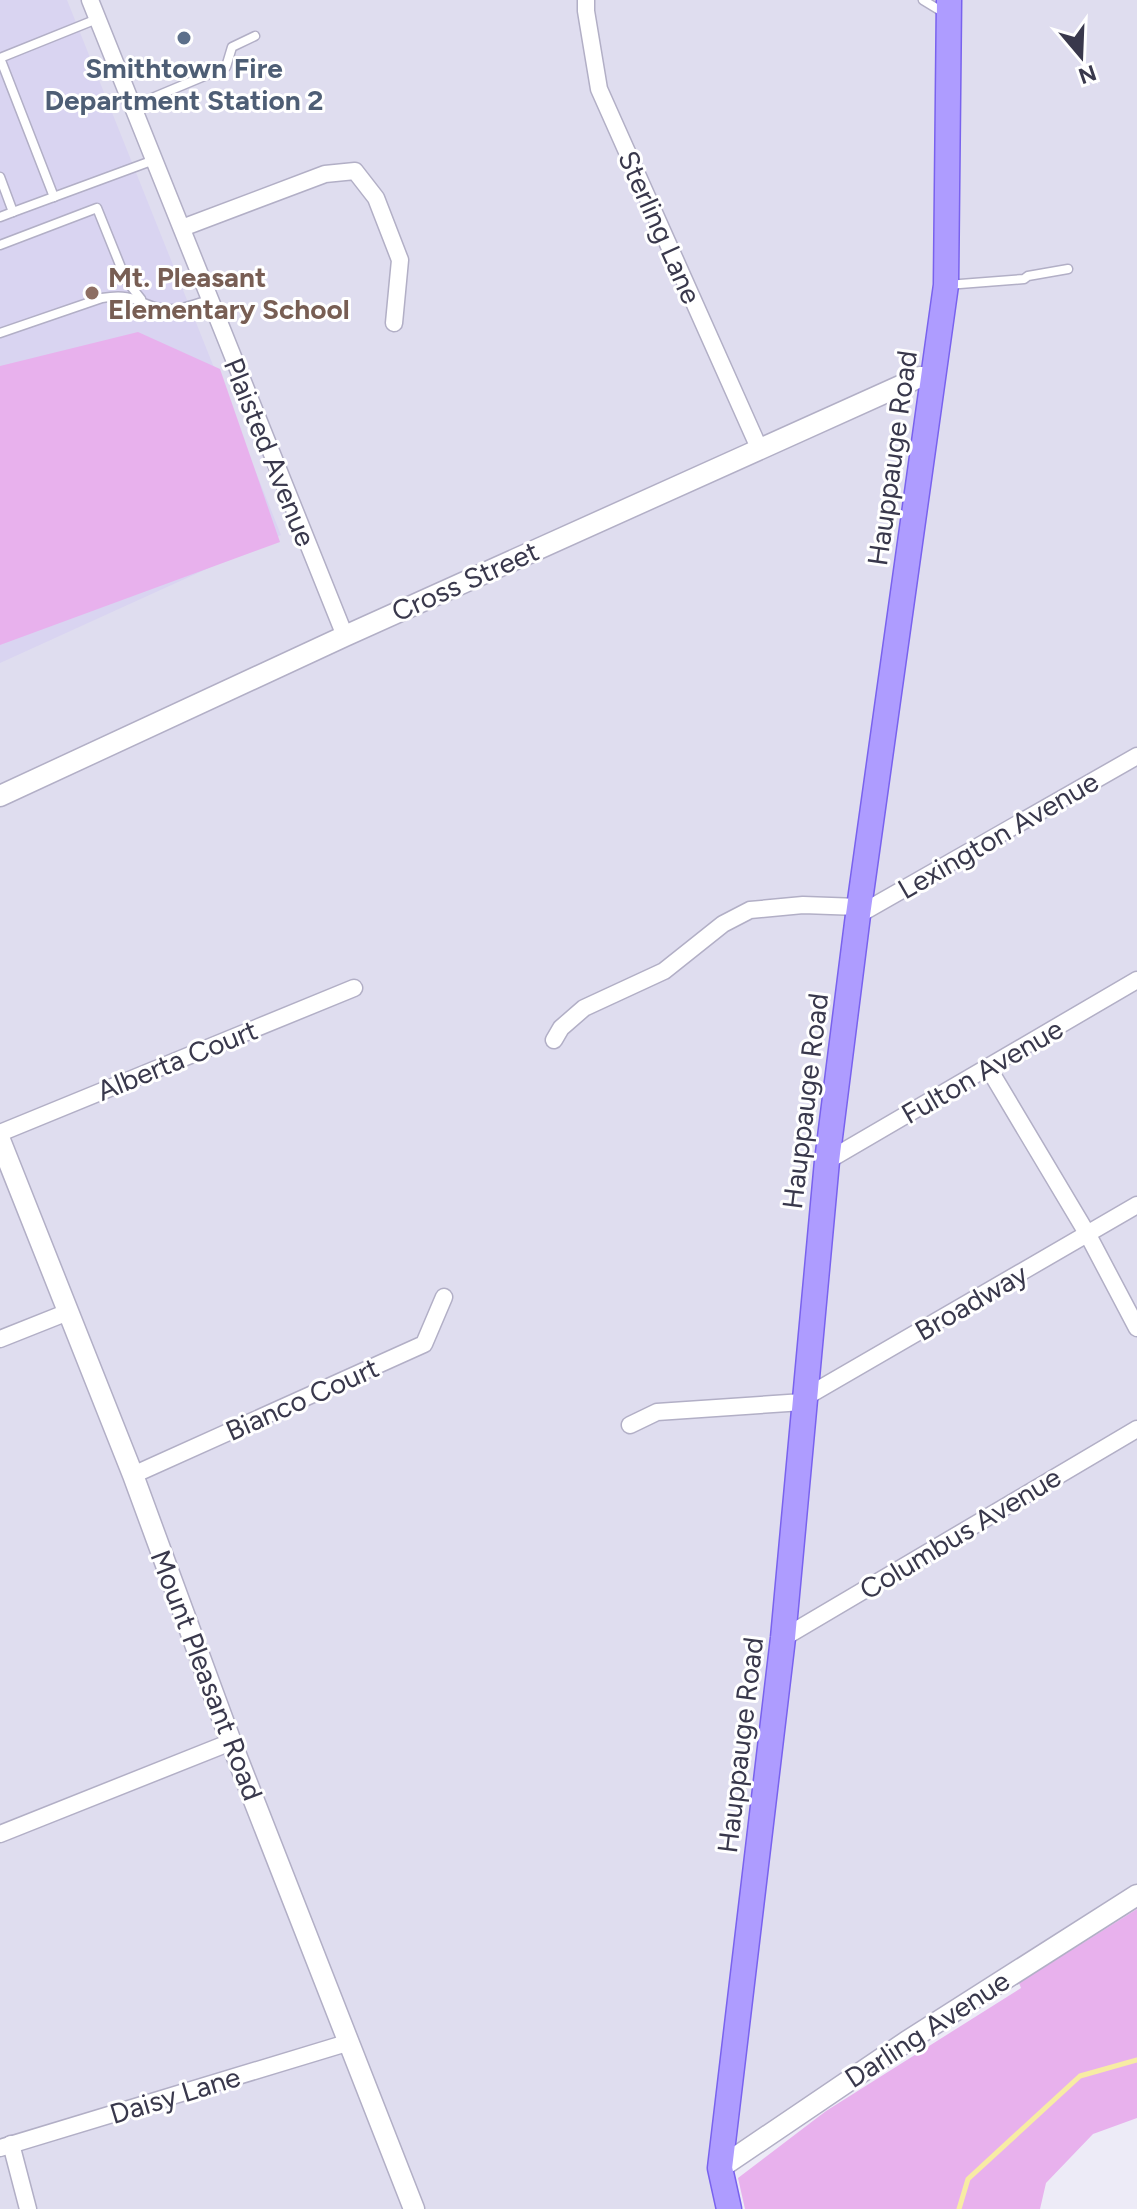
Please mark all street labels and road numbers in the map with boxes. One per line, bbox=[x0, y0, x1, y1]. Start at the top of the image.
street label: Sterling Lane bbox=[611, 145, 709, 309]
street label: Hauppauge Road bbox=[860, 348, 924, 568]
street label: Plaisted Avenue bbox=[217, 353, 323, 551]
street label: Cross Street bbox=[386, 533, 544, 629]
street label: Lexington Avenue bbox=[892, 764, 1104, 906]
street label: Hauppauge Road bbox=[775, 991, 835, 1211]
street label: Fulton Avenue bbox=[895, 1011, 1069, 1131]
street label: Alberta Court bbox=[92, 1012, 262, 1108]
street label: Broadway bbox=[909, 1256, 1033, 1348]
street label: Bianco Court bbox=[220, 1350, 384, 1448]
street label: Columbus Avenue bbox=[853, 1460, 1067, 1606]
street label: Mount Pleasant Road bbox=[144, 1545, 270, 1805]
street label: Hauppauge Road bbox=[710, 1635, 770, 1855]
street label: Darling Avenue bbox=[838, 1963, 1016, 2095]
street label: Daisy Lane bbox=[106, 2059, 244, 2131]

